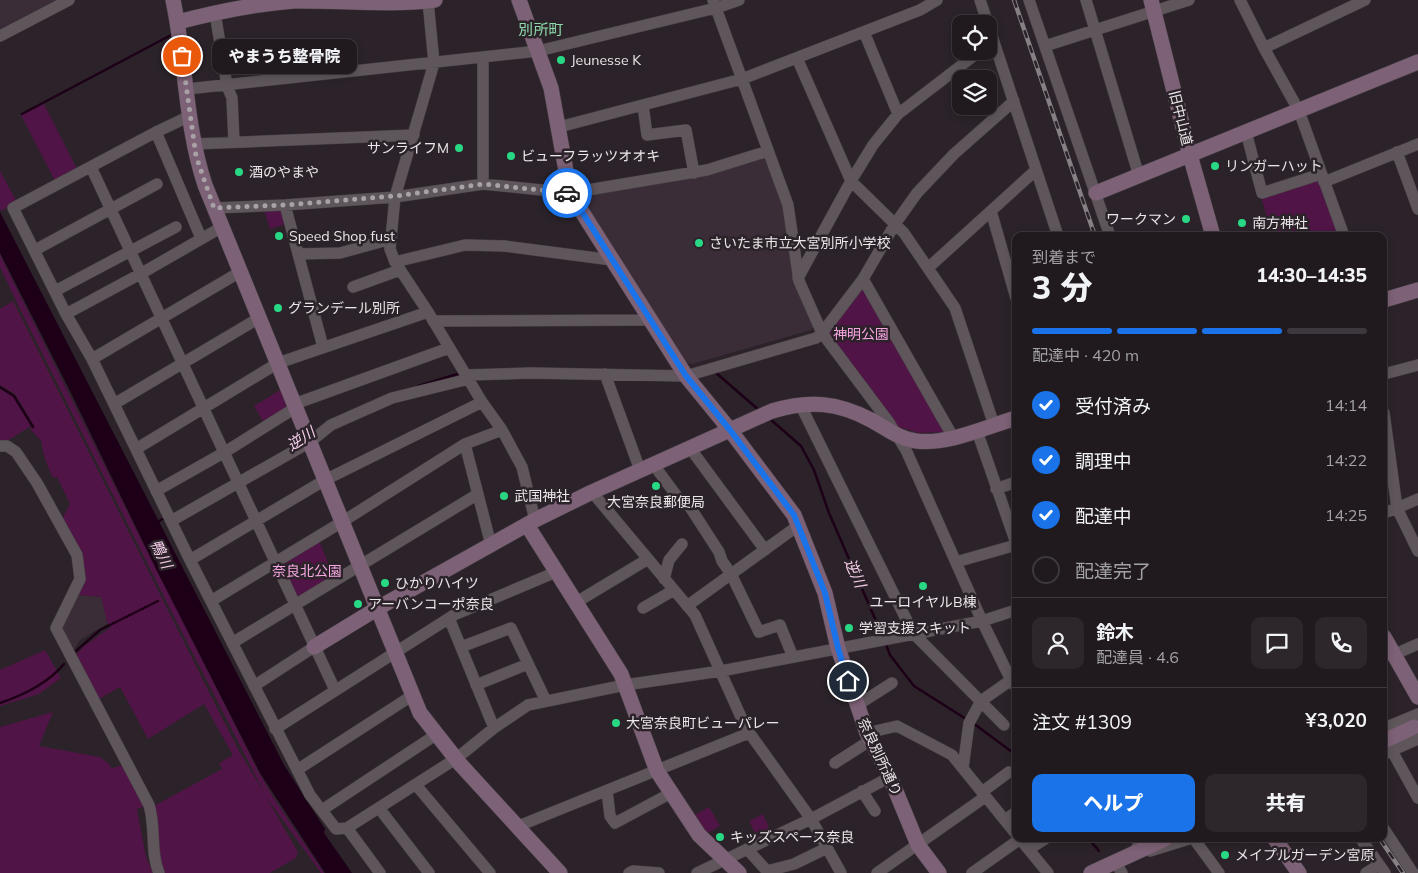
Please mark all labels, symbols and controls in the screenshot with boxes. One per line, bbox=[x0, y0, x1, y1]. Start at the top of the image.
map controls bbox=[952, 15, 997, 115]
button: locate bbox=[952, 15, 997, 60]
district label: 別所町 bbox=[518, 20, 564, 39]
pin bbox=[161, 35, 203, 77]
callout: やまうち整骨院 bbox=[212, 38, 357, 74]
icon: bag bbox=[168, 42, 196, 70]
text: やまうち整骨院 bbox=[228, 46, 341, 66]
place label: Jeunesse K bbox=[571, 51, 642, 69]
marker: Jeunesse K bbox=[555, 54, 567, 66]
button: layers bbox=[952, 70, 997, 115]
street label: 旧中山道 bbox=[1165, 89, 1197, 147]
place label: サンライフM bbox=[367, 139, 449, 157]
marker: サンライフM bbox=[453, 142, 465, 154]
place label: ビューフラッツオオキ bbox=[521, 147, 660, 165]
marker: ビューフラッツオオキ bbox=[505, 150, 517, 162]
place label: リンガーハット bbox=[1225, 157, 1323, 175]
marker: リンガーハット bbox=[1209, 160, 1221, 172]
place label: 酒のやまや bbox=[249, 163, 319, 181]
marker: 酒のやまや bbox=[233, 166, 245, 178]
courier bbox=[542, 168, 592, 218]
icon: car bbox=[553, 179, 581, 207]
place label: ワークマン bbox=[1106, 210, 1176, 228]
marker: ワークマン bbox=[1180, 213, 1192, 225]
place label: 南方神社 bbox=[1252, 214, 1308, 232]
marker: 南方神社 bbox=[1236, 217, 1248, 229]
place label: Speed Shop fust bbox=[289, 227, 395, 245]
marker: Speed Shop fust bbox=[273, 230, 285, 242]
place label: さいたま市立大宮別所小学校 bbox=[709, 234, 891, 252]
marker: さいたま市立大宮別所小学校 bbox=[693, 237, 705, 249]
text: 到着まで bbox=[1032, 247, 1096, 267]
text: 14:30–14:35 bbox=[1256, 263, 1367, 287]
text: 3 分 bbox=[1032, 267, 1092, 307]
place label: グランデール別所 bbox=[288, 299, 400, 317]
marker: グランデール別所 bbox=[272, 302, 284, 314]
park label: 神明公園 bbox=[833, 325, 889, 343]
text: 配達中 · 420 m bbox=[1032, 345, 1139, 365]
icon: check bbox=[1032, 391, 1060, 419]
text: 受付済み bbox=[1075, 394, 1151, 418]
text: 14:14 bbox=[1325, 395, 1367, 415]
water label: 逆川 bbox=[283, 421, 320, 455]
icon: check bbox=[1032, 446, 1060, 474]
text: 調理中 bbox=[1075, 449, 1132, 473]
text: 14:22 bbox=[1325, 450, 1367, 470]
marker: 大宮奈良郵便局 bbox=[650, 480, 662, 492]
place label: 武国神社 bbox=[514, 487, 570, 505]
marker: 武国神社 bbox=[498, 490, 510, 502]
place label: 大宮奈良郵便局 bbox=[607, 493, 705, 511]
icon: check bbox=[1032, 501, 1060, 529]
text: 配達中 bbox=[1075, 504, 1132, 528]
text: 14:25 bbox=[1325, 505, 1367, 525]
water label: 鴨川 bbox=[146, 536, 177, 573]
water label: 逆川 bbox=[841, 555, 871, 592]
text: 配達完了 bbox=[1075, 559, 1151, 583]
park label: 奈良北公園 bbox=[272, 562, 342, 580]
place label: ひかりハイツ bbox=[395, 574, 479, 592]
marker: ひかりハイツ bbox=[379, 577, 391, 589]
marker: ユーロイヤルB棟 bbox=[917, 580, 929, 592]
place label: ユーロイヤルB棟 bbox=[869, 593, 977, 611]
place label: アーバンコーポ奈良 bbox=[368, 595, 494, 613]
marker: アーバンコーポ奈良 bbox=[352, 598, 364, 610]
button: person bbox=[1032, 617, 1084, 669]
button: chat bbox=[1251, 617, 1303, 669]
button: phone bbox=[1315, 617, 1367, 669]
place label: 学習支援スキット bbox=[859, 619, 971, 637]
text: 鈴木 bbox=[1096, 620, 1134, 644]
marker: 学習支援スキット bbox=[843, 622, 855, 634]
text: 配達員 · 4.6 bbox=[1096, 647, 1179, 667]
pin bbox=[827, 660, 869, 702]
icon: home bbox=[834, 667, 862, 695]
text: ¥3,020 bbox=[1305, 708, 1367, 732]
text: 注文 #1309 bbox=[1032, 710, 1132, 734]
place label: 大宮奈良町ビューパレー bbox=[626, 714, 780, 732]
street label: 奈良別所通り bbox=[854, 715, 906, 799]
marker: 大宮奈良町ビューパレー bbox=[610, 717, 622, 729]
button: ヘルプ bbox=[1032, 774, 1195, 832]
button: 共有 bbox=[1205, 774, 1367, 832]
place label: キッズスペース奈良 bbox=[730, 828, 854, 846]
marker: キッズスペース奈良 bbox=[714, 831, 726, 843]
place label: メイプルガーデン宮原 bbox=[1235, 846, 1375, 864]
marker: メイプルガーデン宮原 bbox=[1219, 849, 1231, 861]

